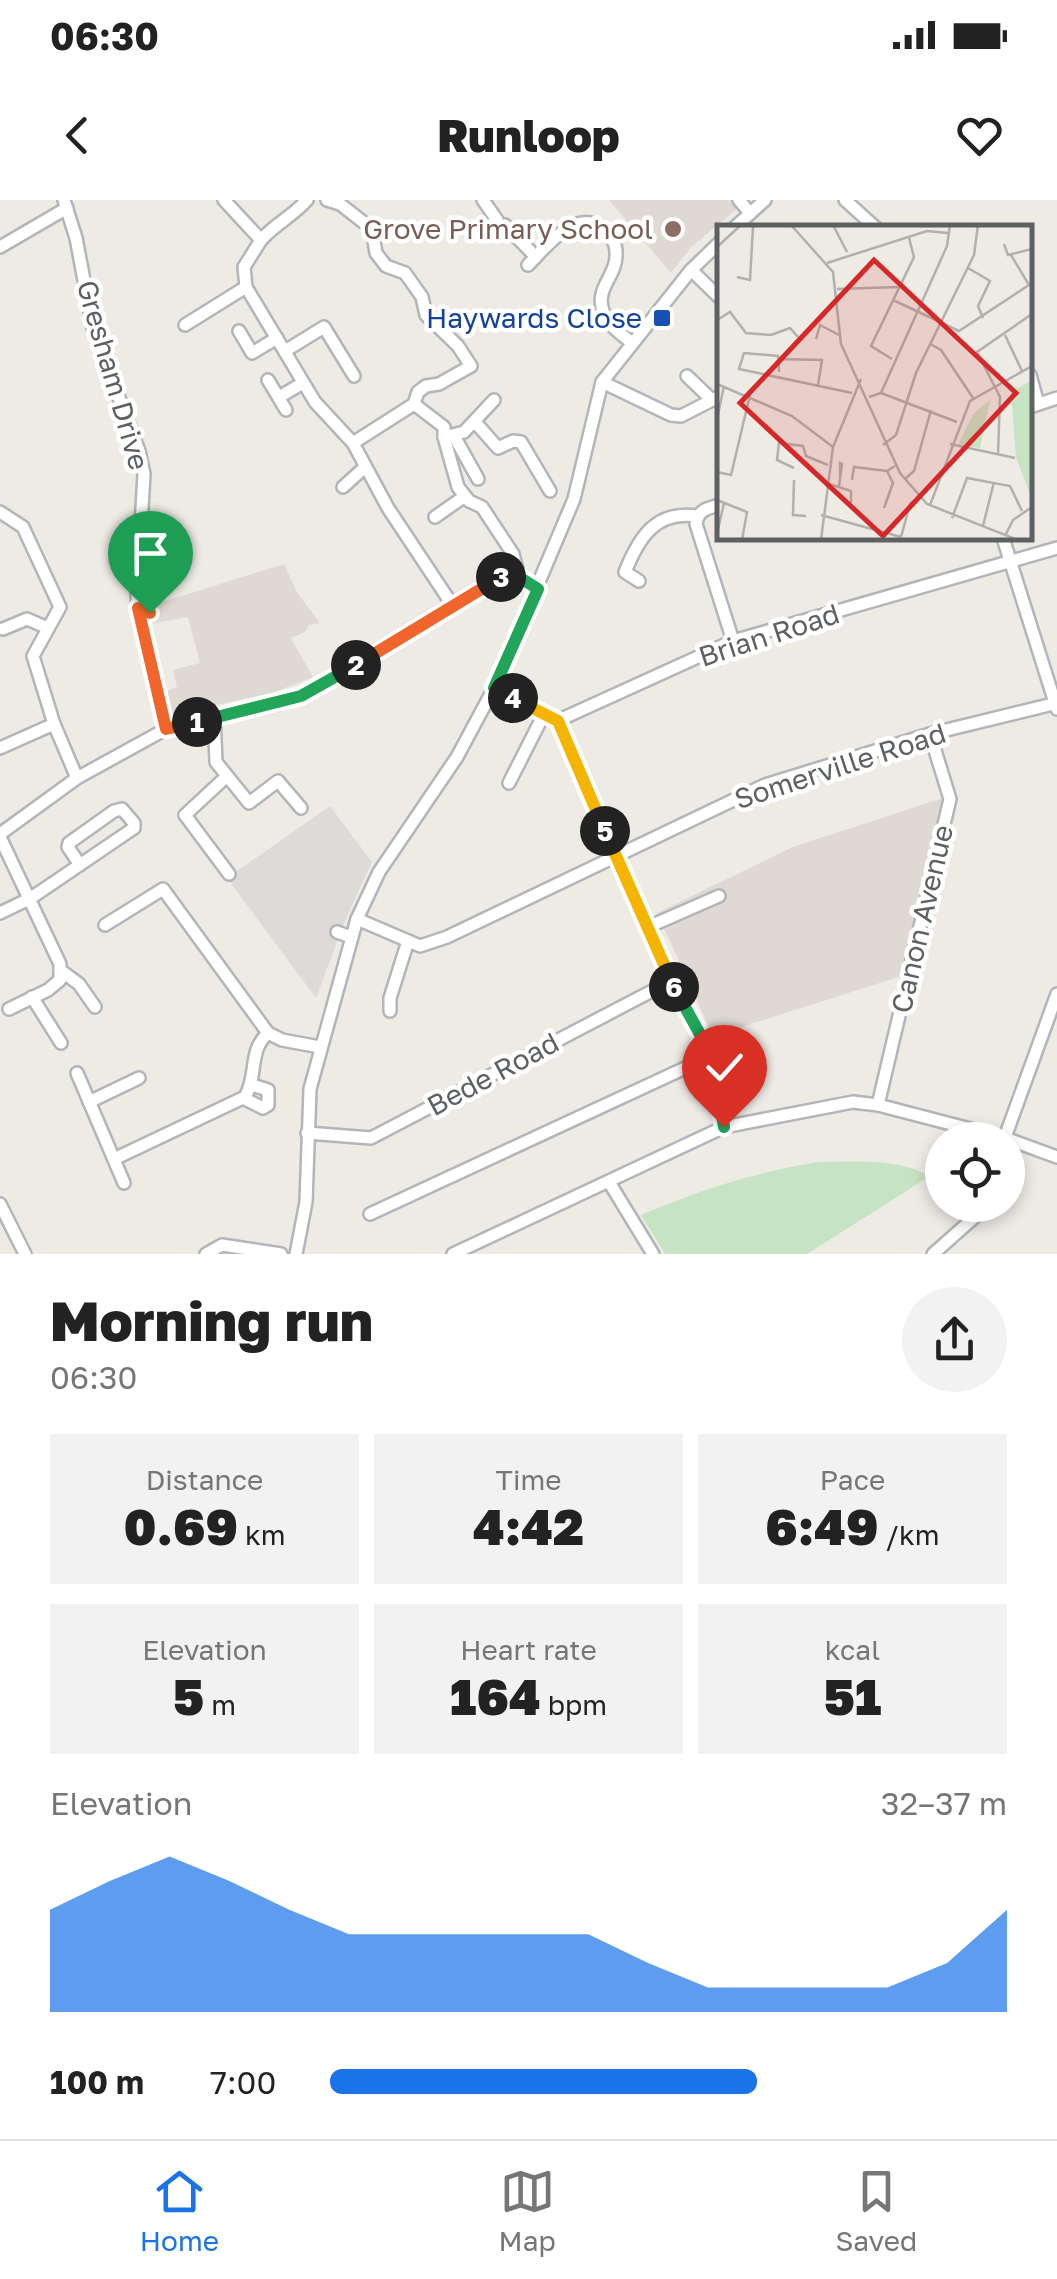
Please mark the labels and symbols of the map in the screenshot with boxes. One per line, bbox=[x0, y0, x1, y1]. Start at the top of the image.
place label: Grove Primary School bbox=[363, 212, 653, 245]
marker: Grove Primary School bbox=[662, 218, 684, 240]
inset map bbox=[717, 225, 1032, 540]
street label: Gresham Drive bbox=[71, 276, 156, 473]
place label: Haywards Close bbox=[426, 301, 642, 334]
marker: Haywards Close bbox=[651, 307, 673, 329]
pin bbox=[108, 511, 193, 614]
pin: 3 bbox=[476, 552, 526, 602]
street label: Brian Road bbox=[694, 596, 843, 673]
pin: 2 bbox=[331, 640, 381, 690]
pin: 4 bbox=[488, 673, 538, 723]
pin: 1 bbox=[172, 697, 222, 747]
street label: Somerville Road bbox=[730, 716, 950, 815]
pin: 5 bbox=[580, 806, 630, 856]
street label: Canon Avenue bbox=[884, 822, 959, 1016]
pin: 6 bbox=[649, 962, 699, 1012]
street label: Bede Road bbox=[421, 1025, 564, 1122]
pin bbox=[682, 1025, 767, 1128]

